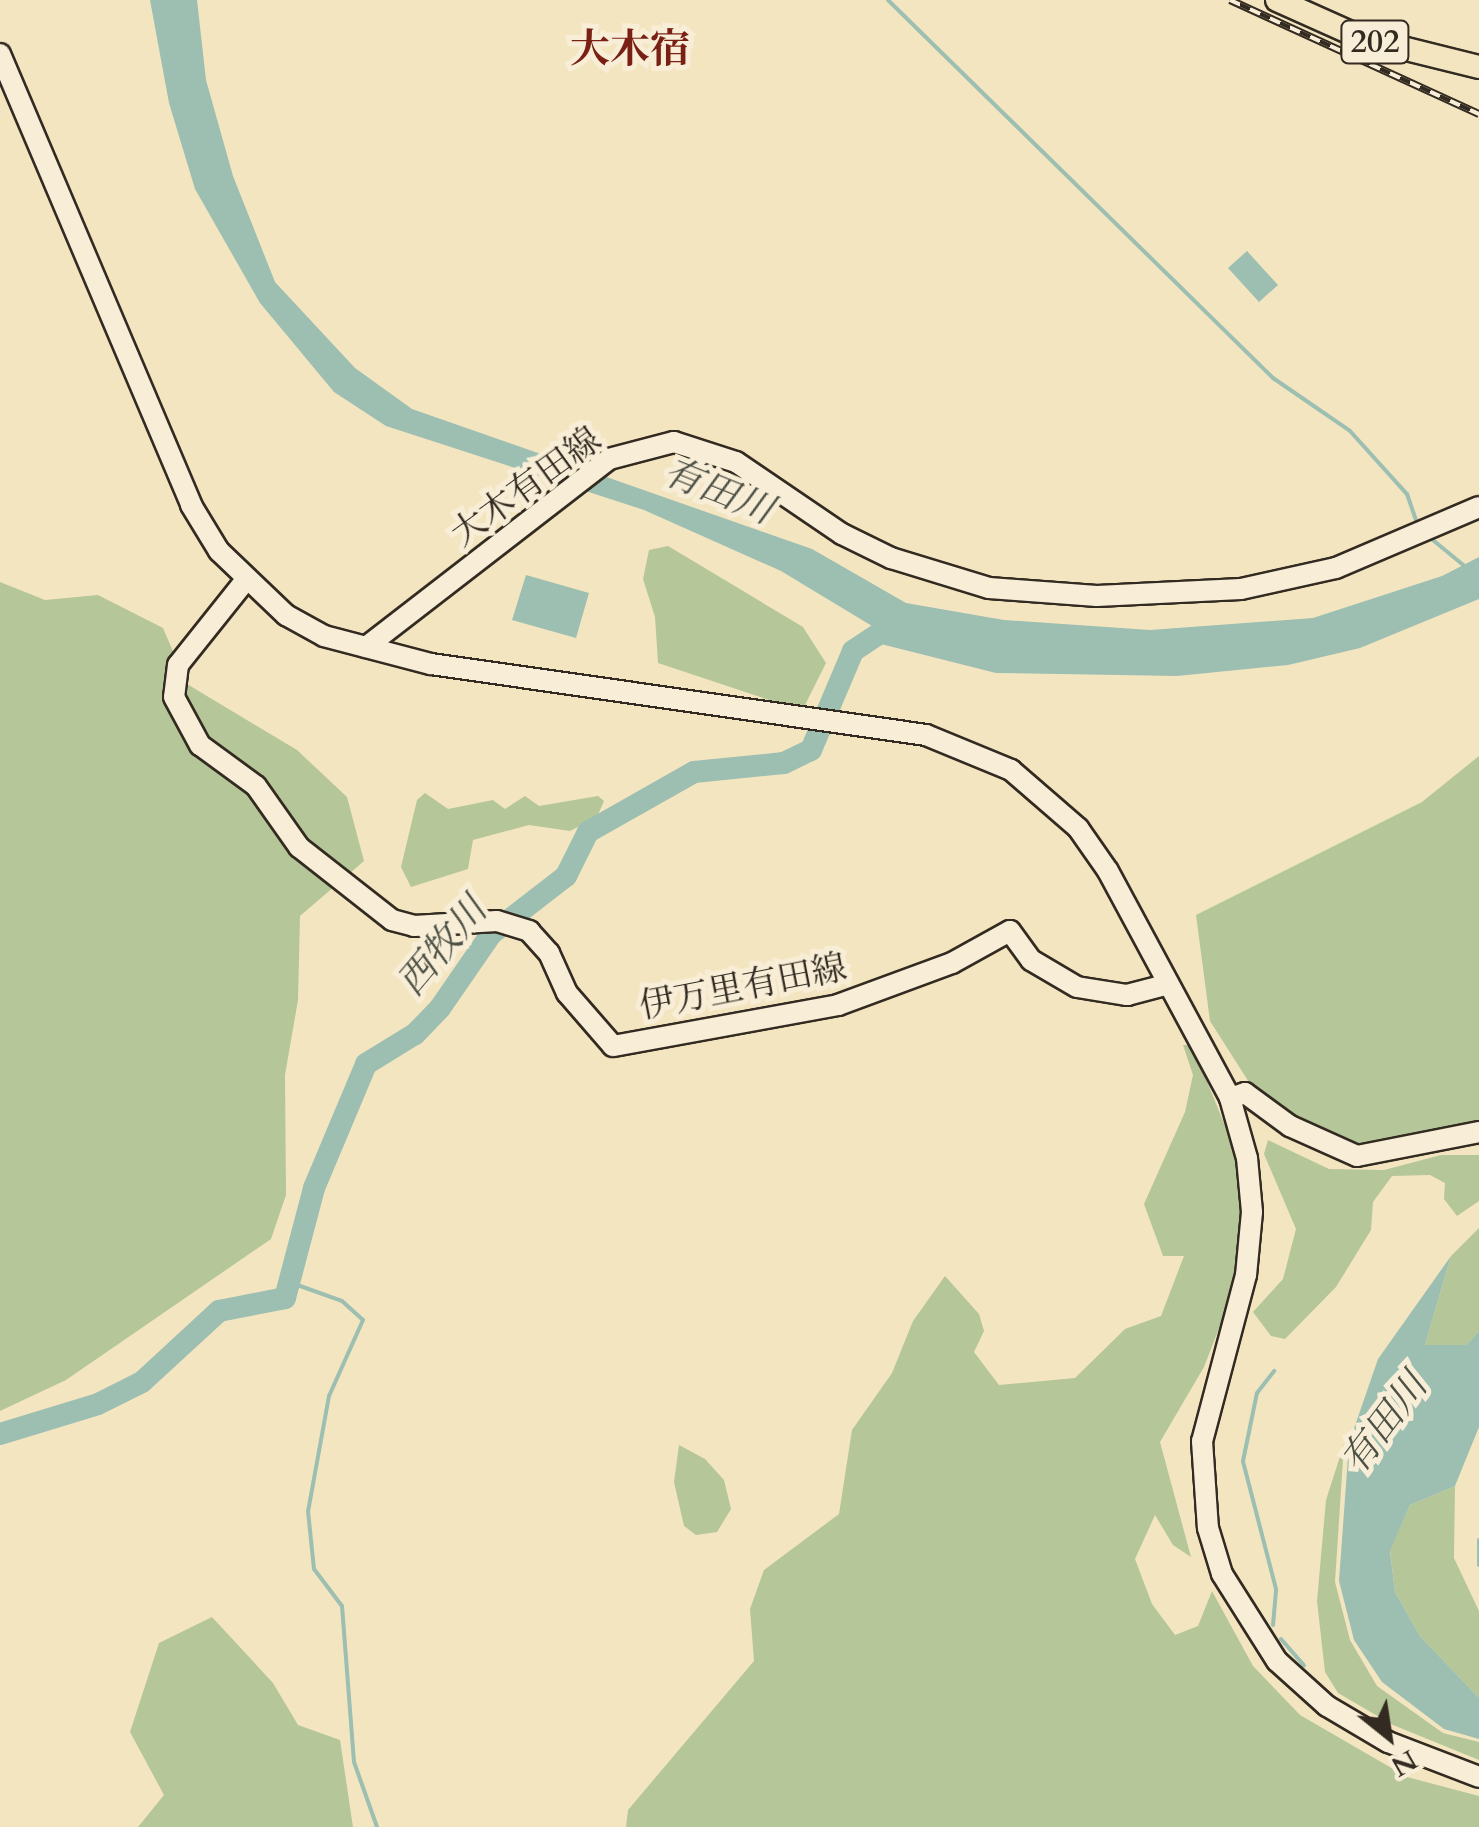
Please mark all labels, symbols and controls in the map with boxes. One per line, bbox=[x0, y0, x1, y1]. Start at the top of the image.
road number: 202 bbox=[1340, 15, 1410, 69]
district label: 大木宿 bbox=[570, 26, 690, 74]
street label: 大木有田線 bbox=[443, 419, 609, 555]
water label: 有田川 bbox=[657, 450, 779, 534]
water label: 西牧川 bbox=[389, 889, 497, 1005]
street label: 伊万里有田線 bbox=[636, 946, 850, 1028]
water label: 有田川 bbox=[1332, 1365, 1438, 1483]
north arrow bbox=[1339, 1687, 1439, 1787]
text: N bbox=[1384, 1740, 1424, 1786]

